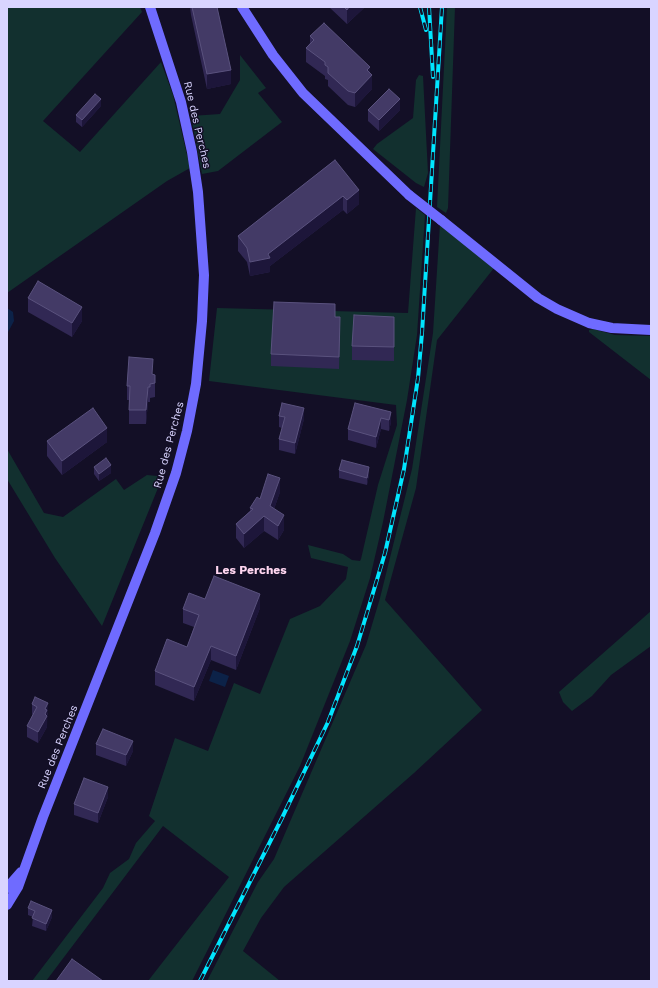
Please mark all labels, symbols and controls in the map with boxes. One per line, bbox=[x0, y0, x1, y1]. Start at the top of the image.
street label: Rue des Perches bbox=[181, 80, 213, 170]
street label: Rue des Perches bbox=[151, 400, 187, 490]
district label: Les Perches bbox=[215, 563, 287, 577]
street label: Rue des Perches bbox=[35, 703, 81, 791]

